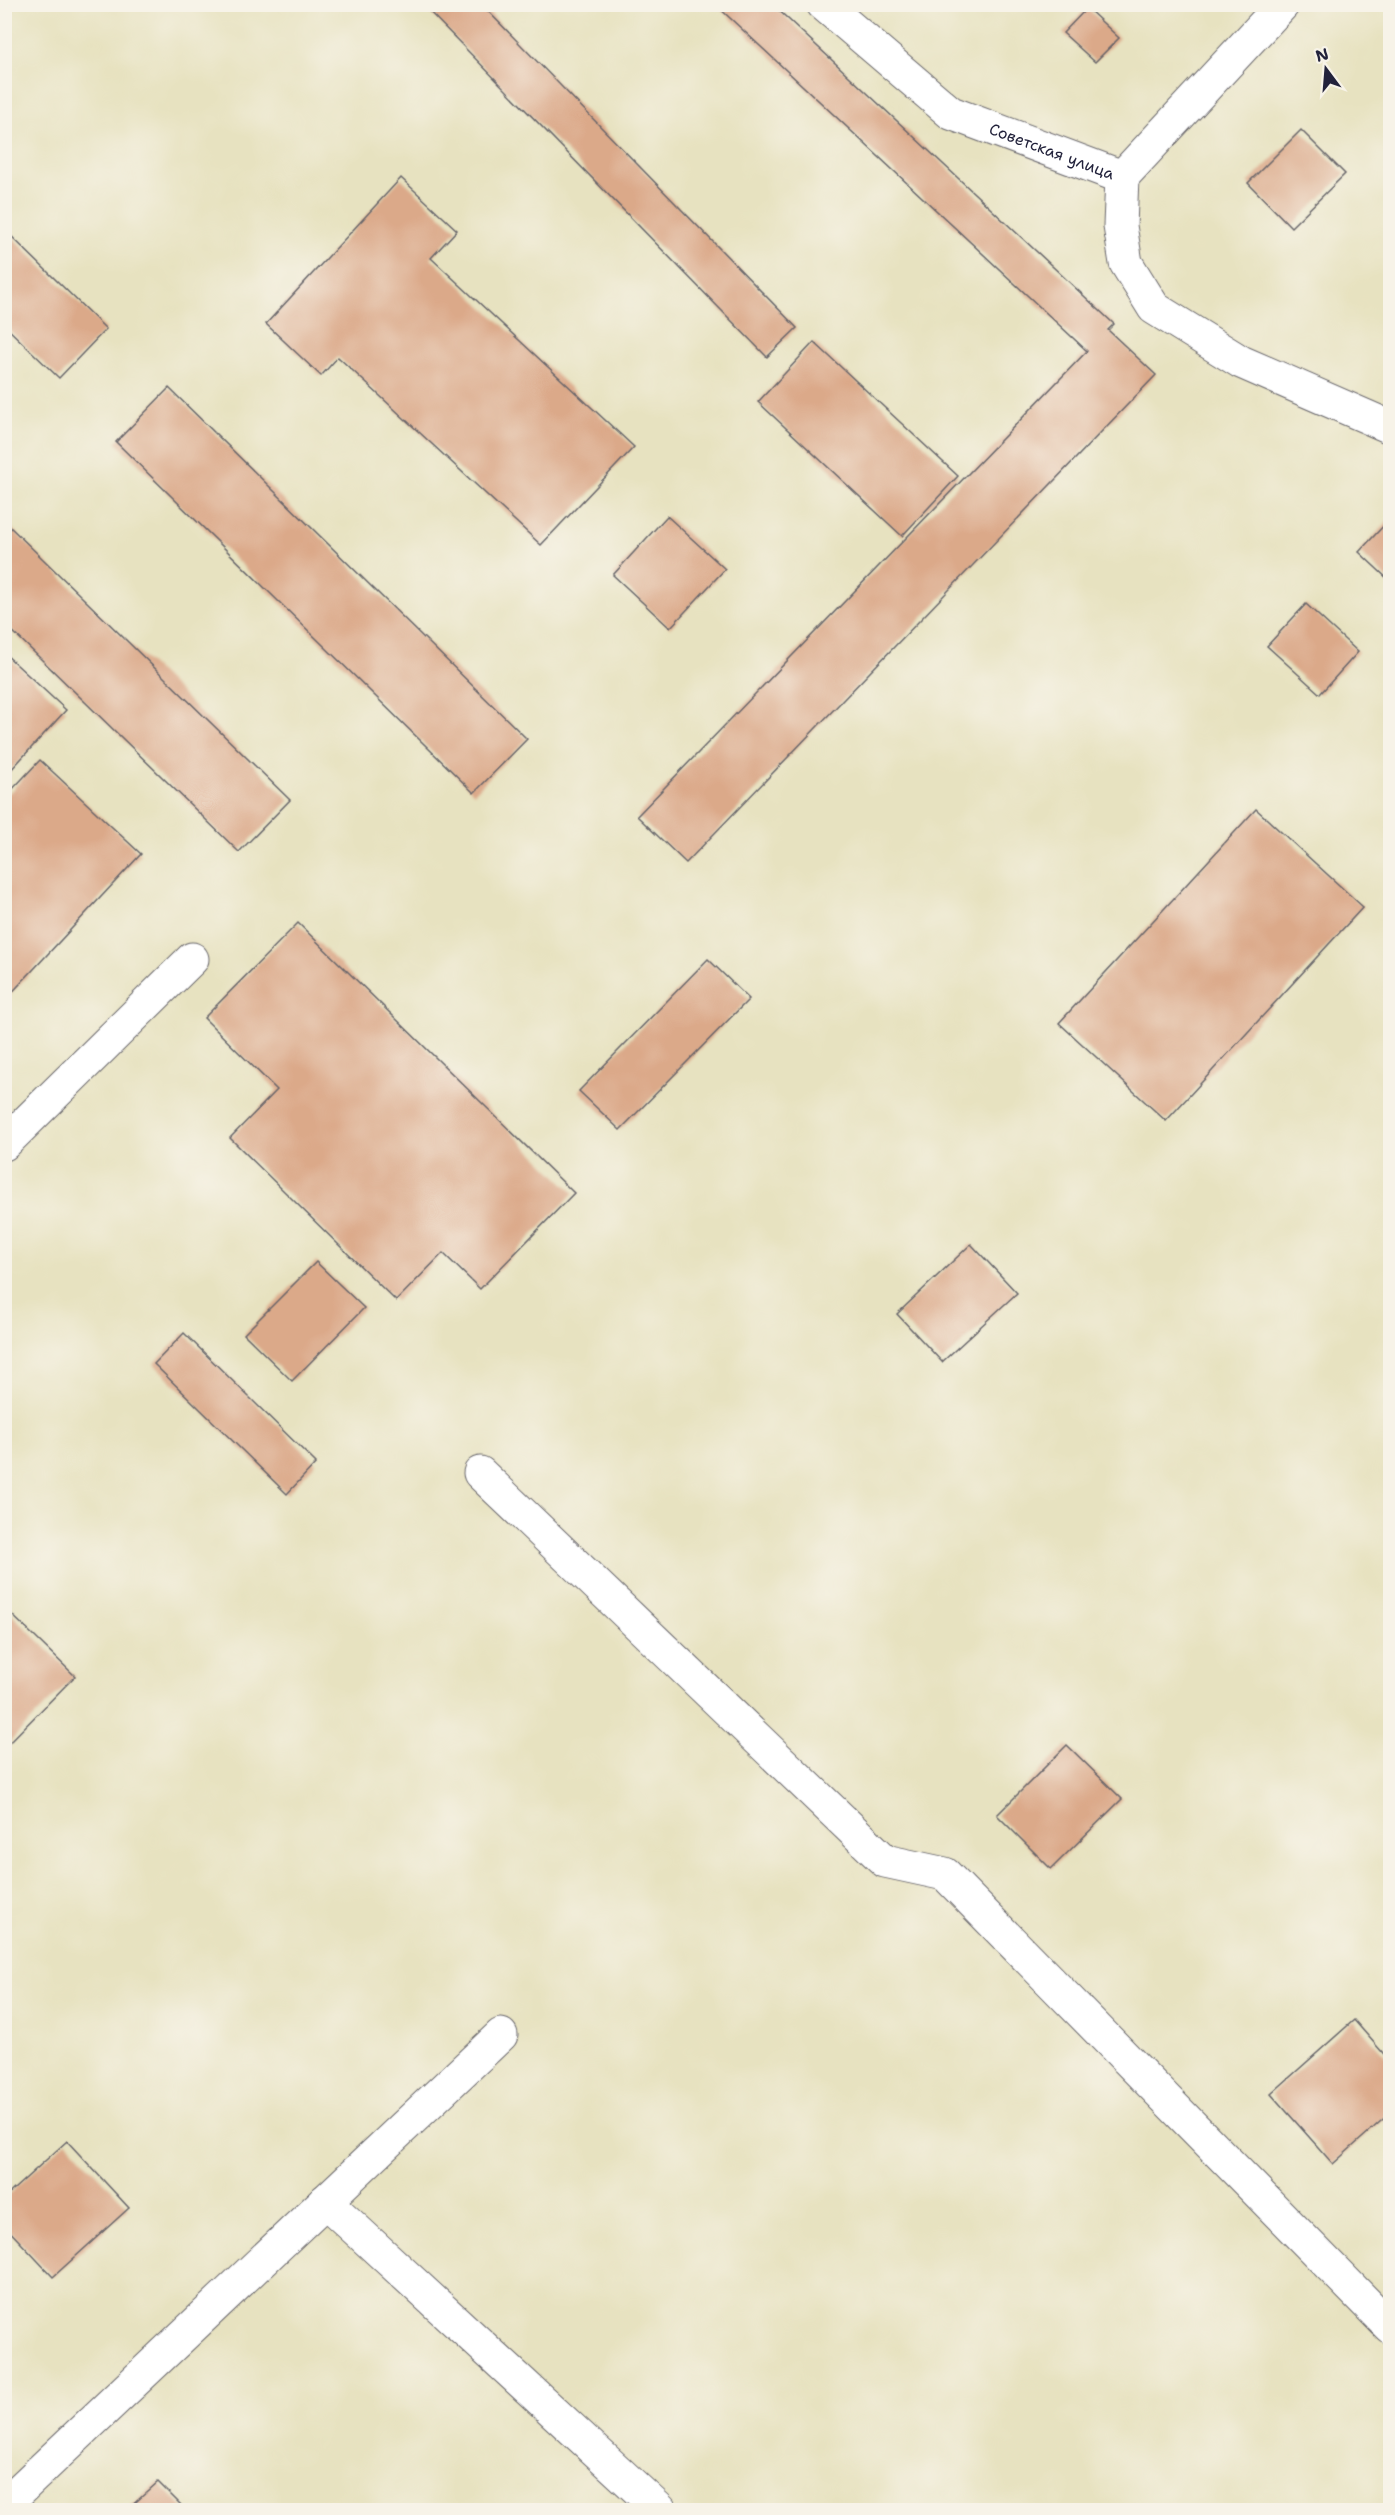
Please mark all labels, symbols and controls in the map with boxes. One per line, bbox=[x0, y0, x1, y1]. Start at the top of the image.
north arrow bbox=[1296, 39, 1356, 99]
text: N bbox=[1313, 43, 1331, 67]
street label: Советская улица bbox=[986, 118, 1118, 184]

